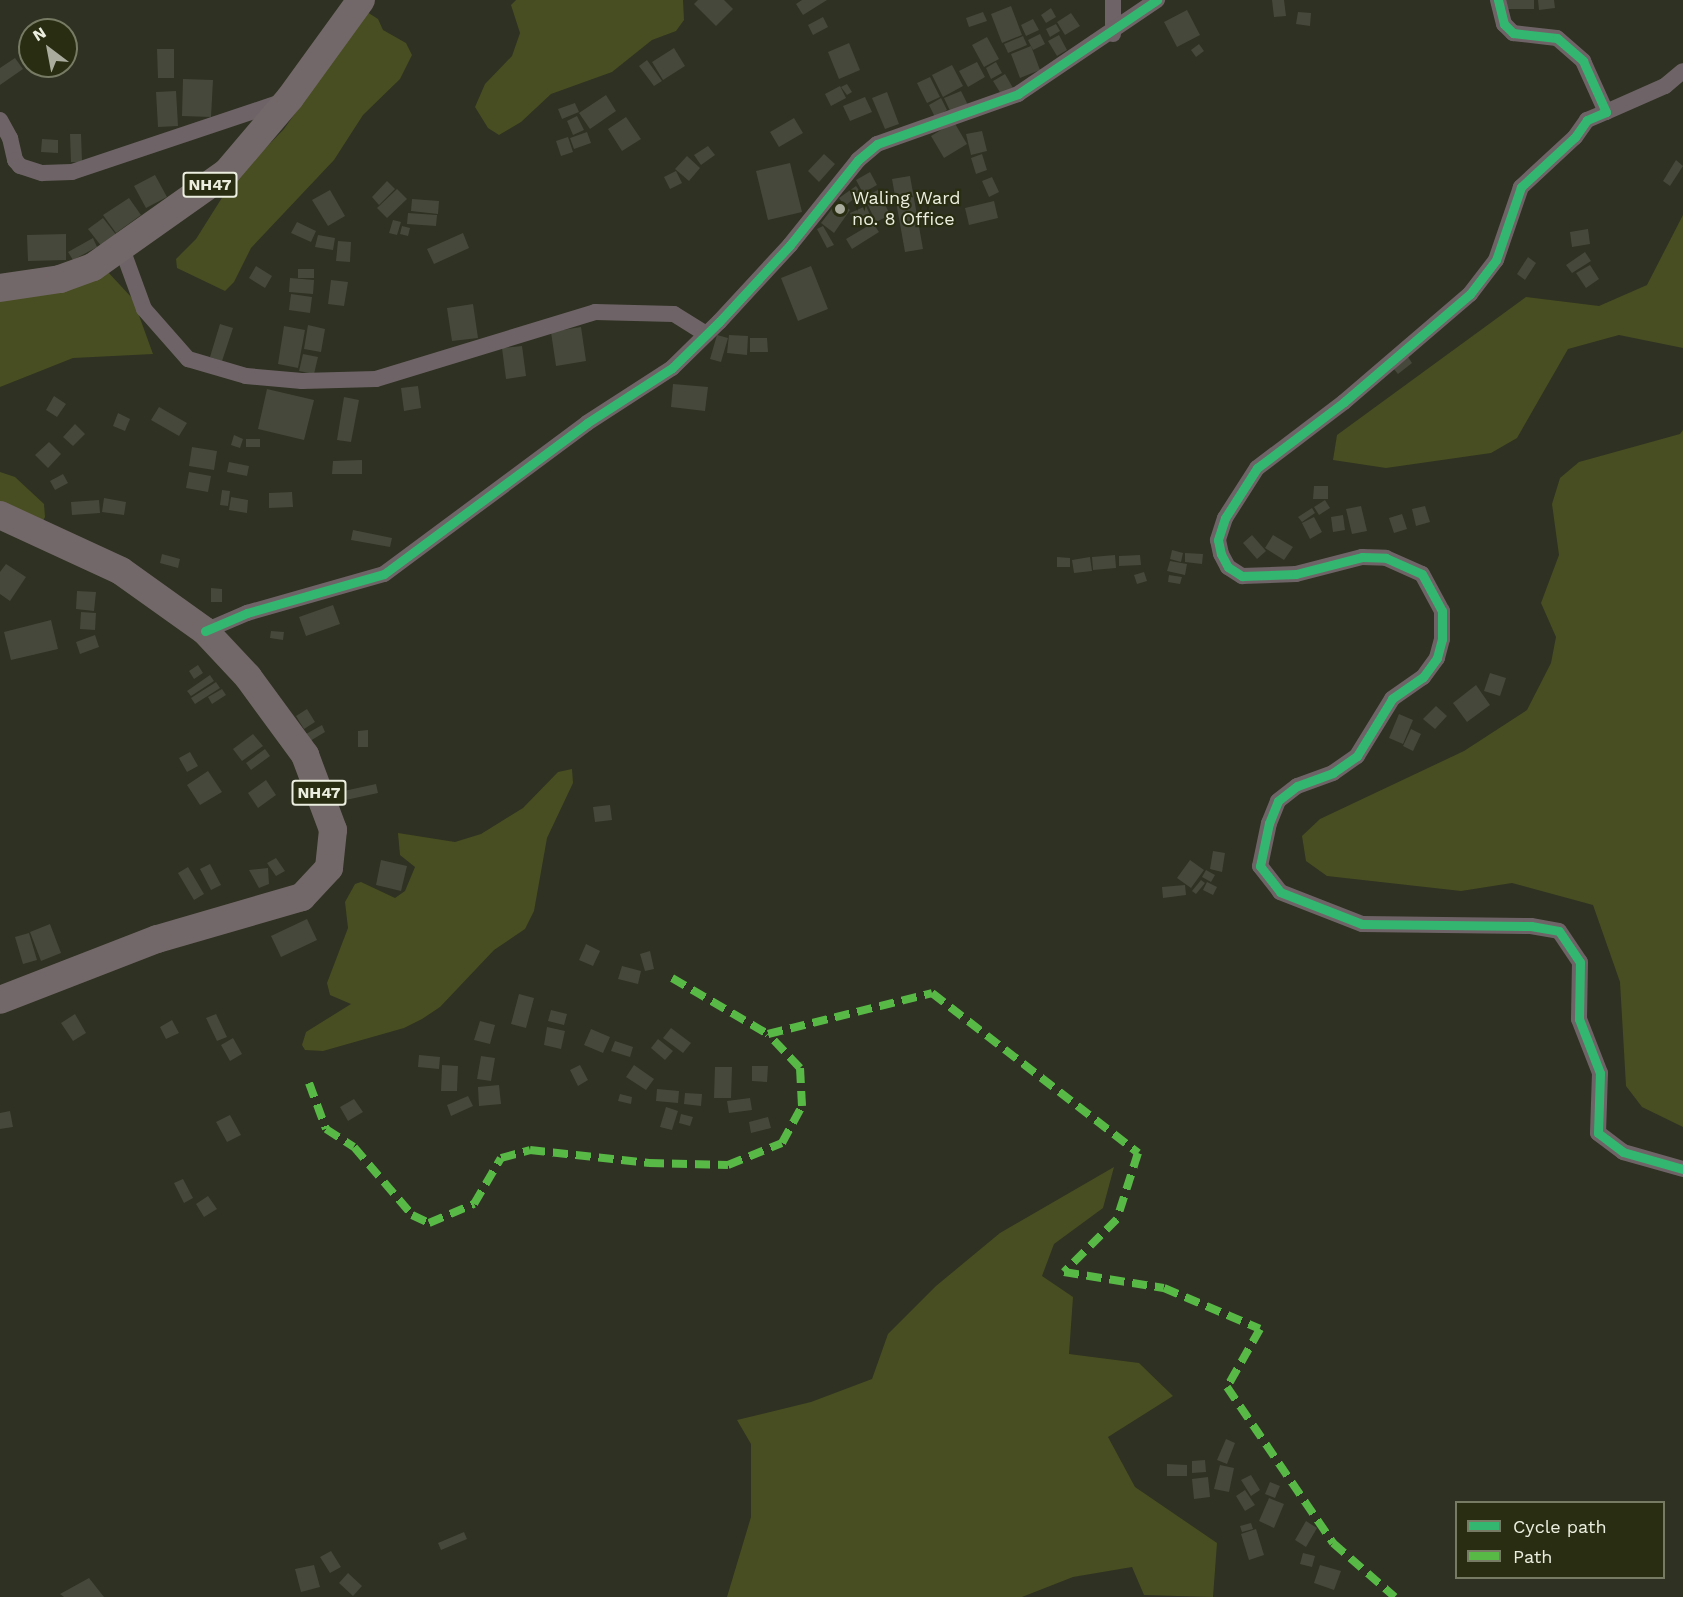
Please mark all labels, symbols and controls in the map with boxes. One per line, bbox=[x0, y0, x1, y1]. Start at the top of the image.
north arrow bbox=[18, 18, 78, 78]
text: N bbox=[29, 23, 49, 45]
road number: NH47 bbox=[182, 172, 238, 198]
place label: Waling Ward no. 8 Office bbox=[852, 188, 961, 230]
marker: Waling Ward no. 8 Office bbox=[833, 202, 847, 216]
road number: NH47 bbox=[290, 780, 348, 806]
legend bbox=[1455, 1501, 1665, 1579]
text: Cycle path bbox=[1513, 1516, 1607, 1537]
text: Path bbox=[1513, 1546, 1553, 1567]

